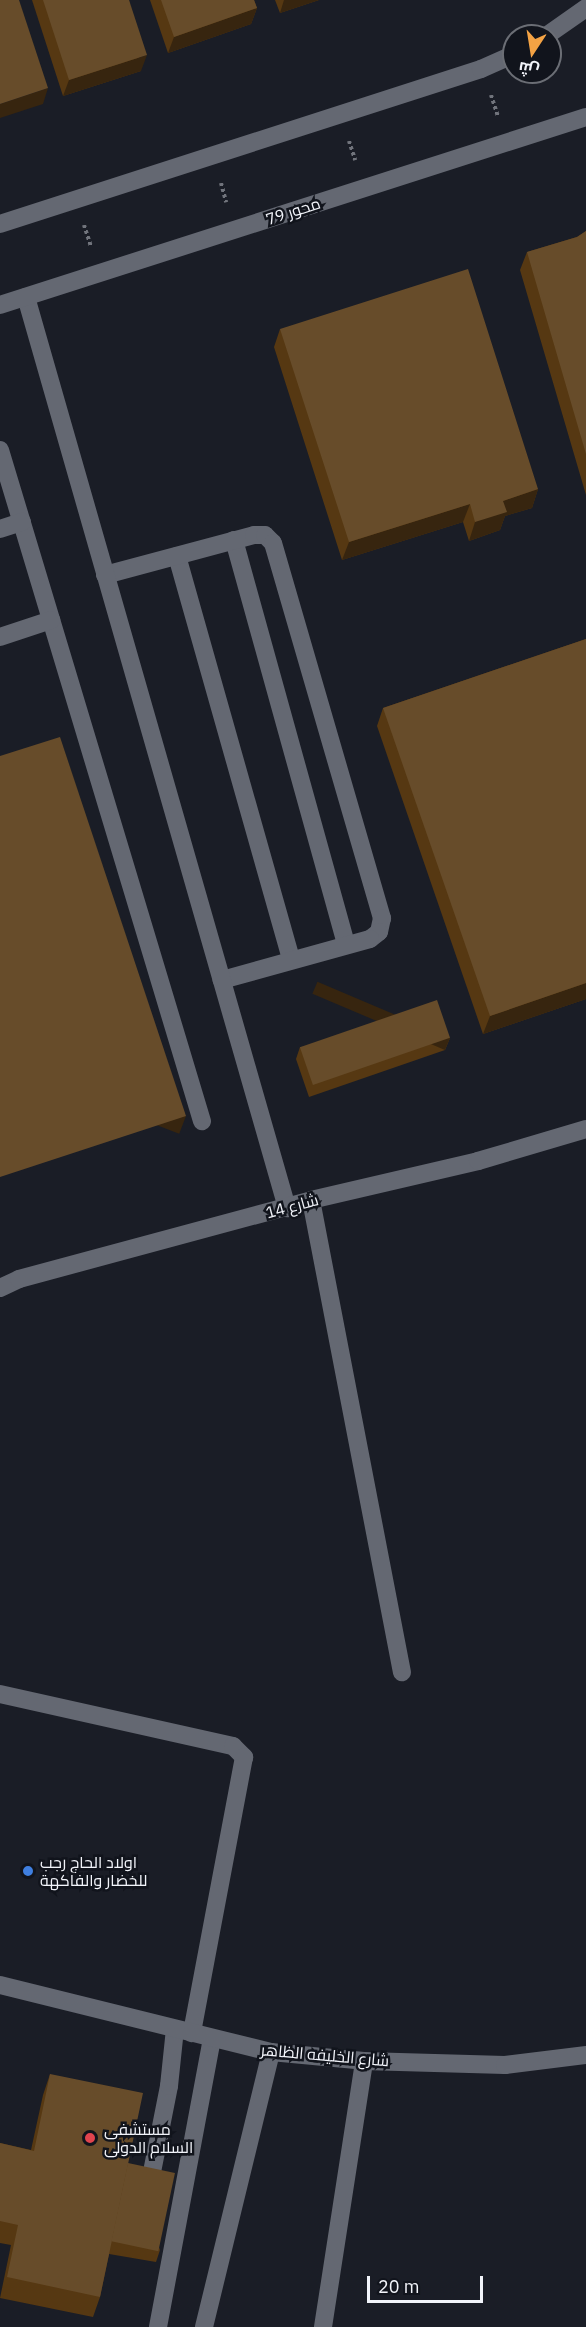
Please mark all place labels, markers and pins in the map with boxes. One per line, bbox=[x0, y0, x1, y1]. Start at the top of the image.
place label: اولاد الحاج رجب للخضار والفاكهة bbox=[40, 1852, 147, 1890]
marker: اولاد الحاج رجب للخضار والفاكهة bbox=[21, 1864, 35, 1878]
place label: مستشفى السلام الدولى bbox=[104, 2119, 193, 2157]
marker: مستشفى السلام الدولى bbox=[81, 2129, 99, 2147]

